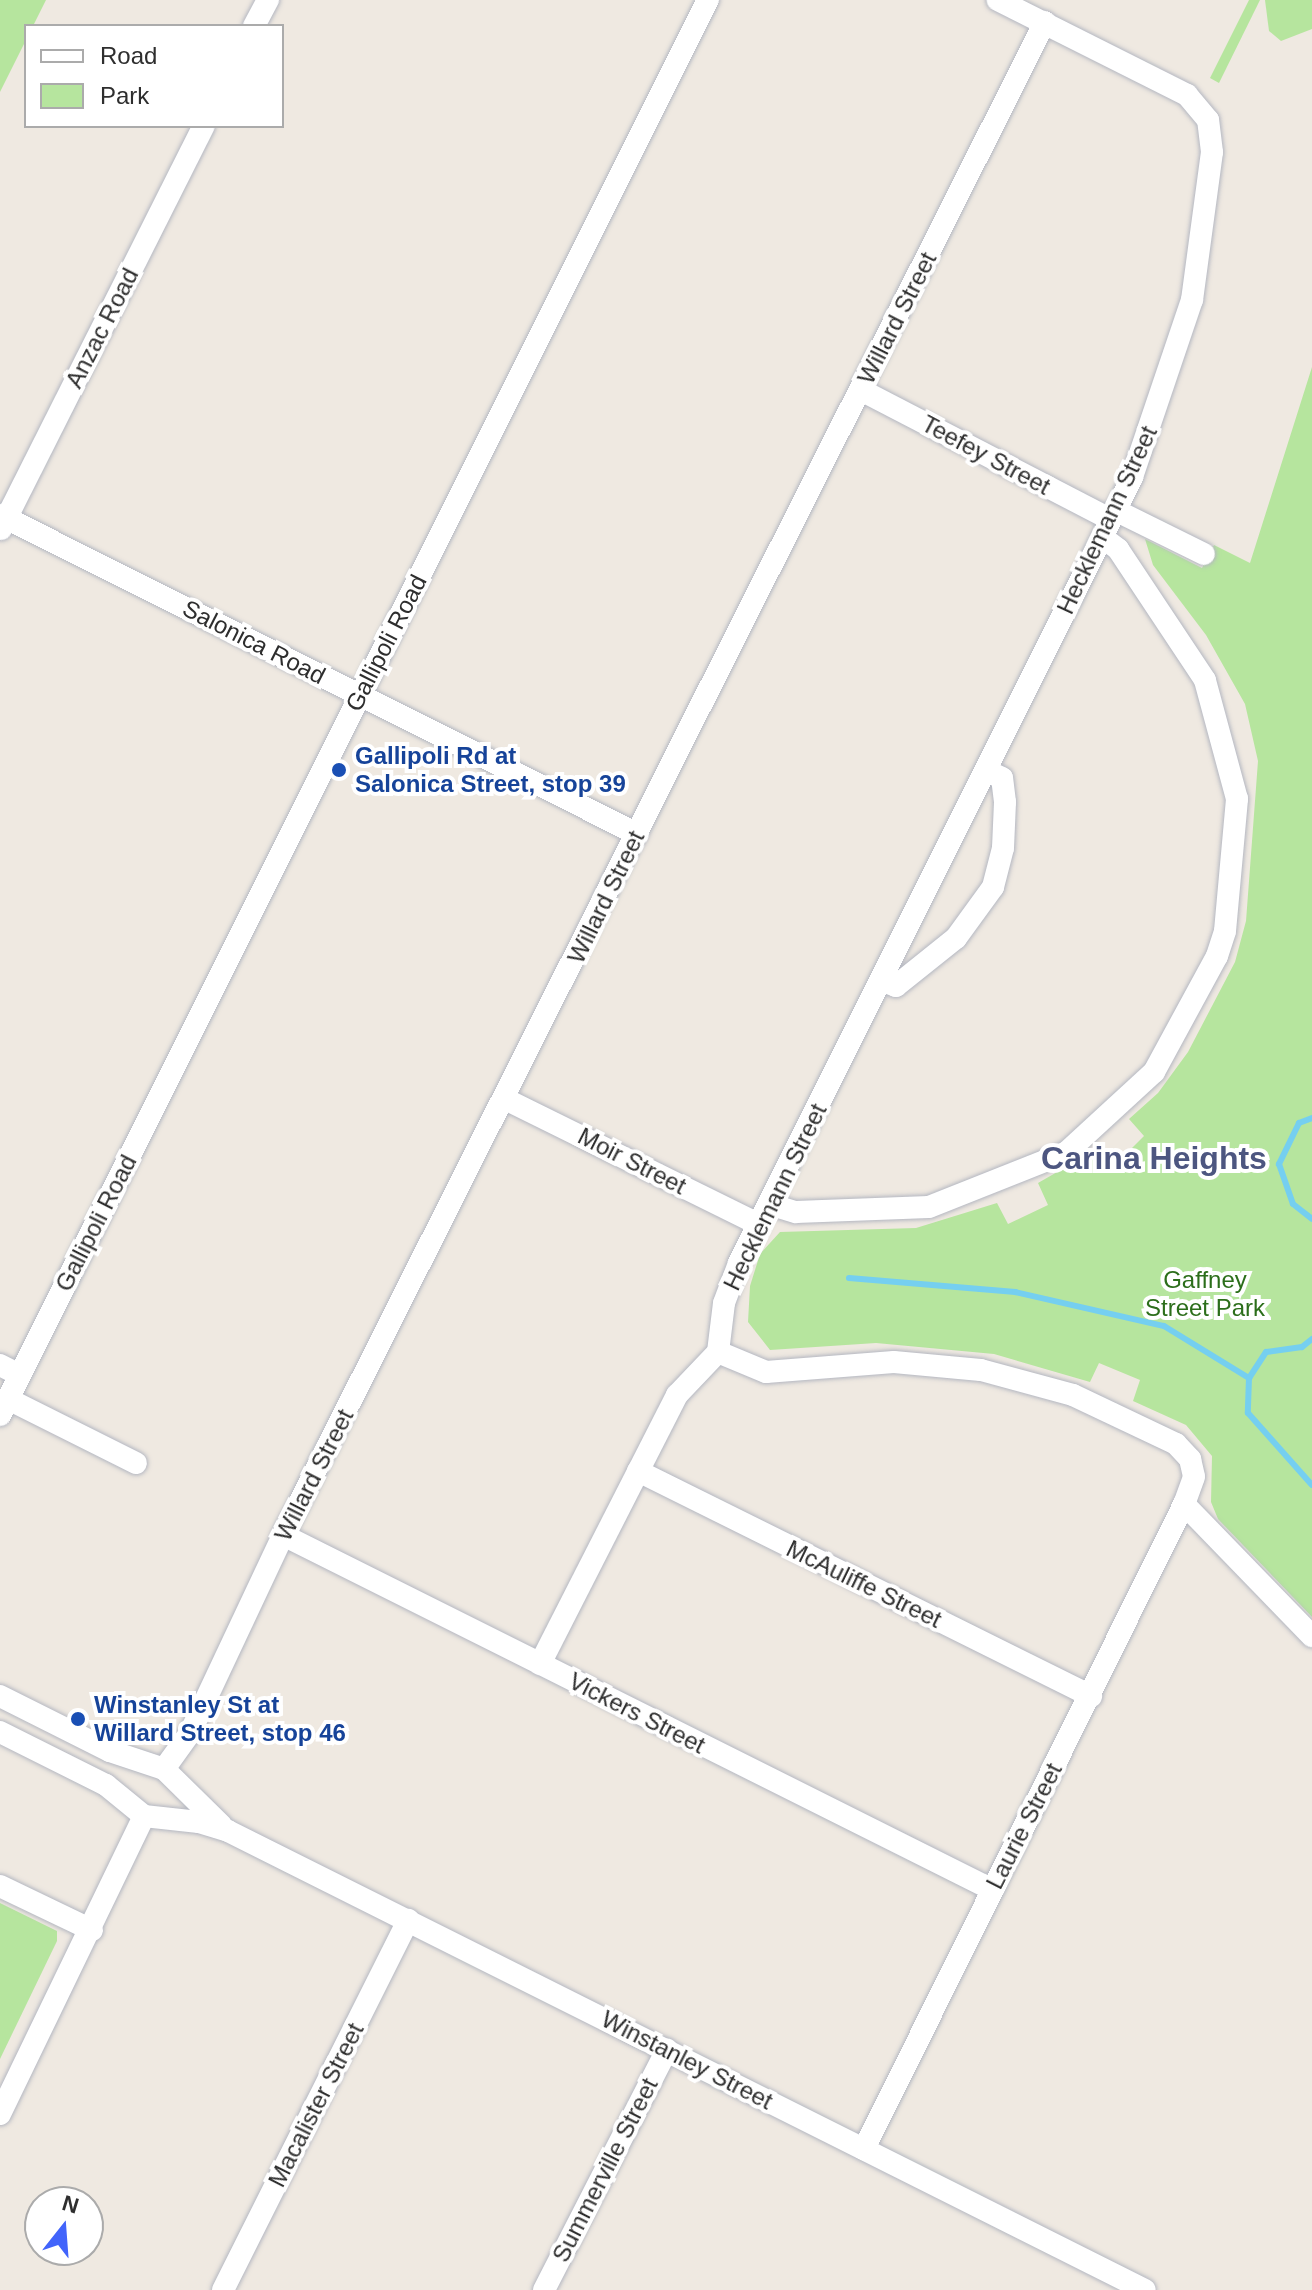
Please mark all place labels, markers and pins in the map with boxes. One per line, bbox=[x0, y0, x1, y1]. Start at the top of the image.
place label: Gallipoli Rd at Salonica Street, stop 39 bbox=[355, 742, 626, 798]
marker: Gallipoli Rd at Salonica Street, stop 39 bbox=[330, 761, 348, 779]
place label: Winstanley St at Willard Street, stop 46 bbox=[94, 1691, 346, 1747]
marker: Winstanley St at Willard Street, stop 46 bbox=[69, 1710, 87, 1728]

